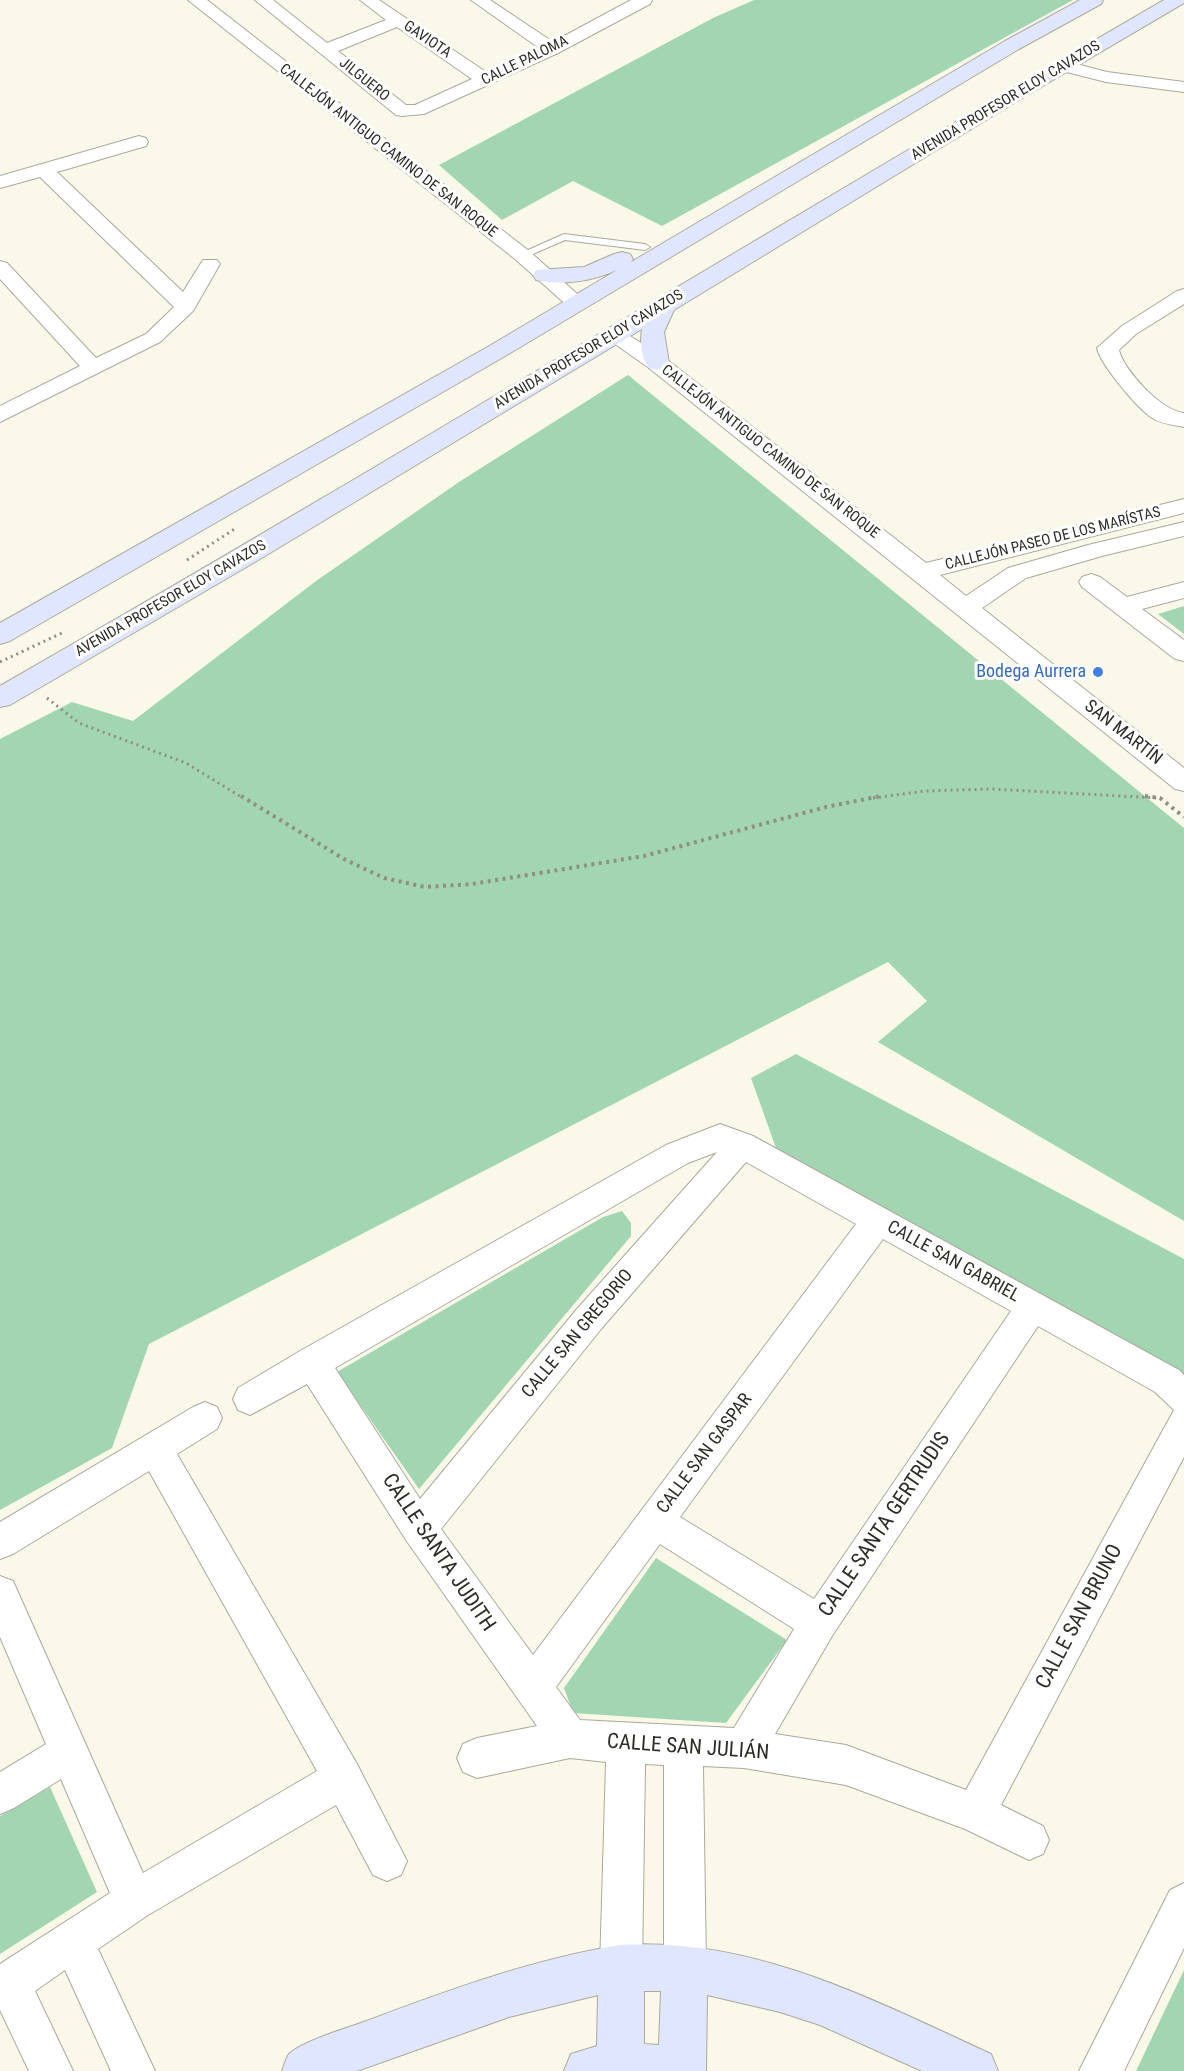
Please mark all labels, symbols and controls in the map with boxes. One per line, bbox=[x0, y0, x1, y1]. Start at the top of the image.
street label: GAVIOTA bbox=[400, 18, 454, 62]
street label: CALLE PALOMA bbox=[479, 32, 571, 90]
street label: AVENIDA PROFESOR ELOY CAVAZOS bbox=[908, 37, 1104, 165]
street label: JILGUERO bbox=[335, 54, 393, 106]
street label: CALLEJÓN ANTIGUO CAMINO DE SAN ROQUE bbox=[276, 60, 500, 242]
street label: AVENIDA PROFESOR ELOY CAVAZOS bbox=[491, 286, 687, 414]
street label: CALLEJÓN ANTIGUO CAMINO DE SAN ROQUE bbox=[658, 361, 882, 543]
street label: CALLEJÓN PASEO DE LOS MARÍSTAS bbox=[944, 504, 1162, 574]
street label: AVENIDA PROFESOR ELOY CAVAZOS bbox=[72, 537, 270, 661]
place label: Bodega Aurrera bbox=[976, 661, 1086, 683]
marker: Bodega Aurrera bbox=[1091, 665, 1105, 679]
street label: SAN MARTÍN bbox=[1080, 696, 1166, 770]
street label: CALLE SAN GABRIEL bbox=[883, 1217, 1023, 1307]
street label: CALLE SAN GREGORIO bbox=[518, 1265, 638, 1403]
street label: CALLE SAN GASPAR bbox=[653, 1390, 757, 1518]
street label: CALLE SANTA GERTRUDIS bbox=[814, 1428, 956, 1622]
street label: CALLE SANTA JUDITH bbox=[376, 1469, 500, 1637]
street label: CALLE SAN BRUNO bbox=[1031, 1540, 1129, 1694]
street label: CALLE SAN JULIÁN bbox=[606, 1730, 770, 1766]

